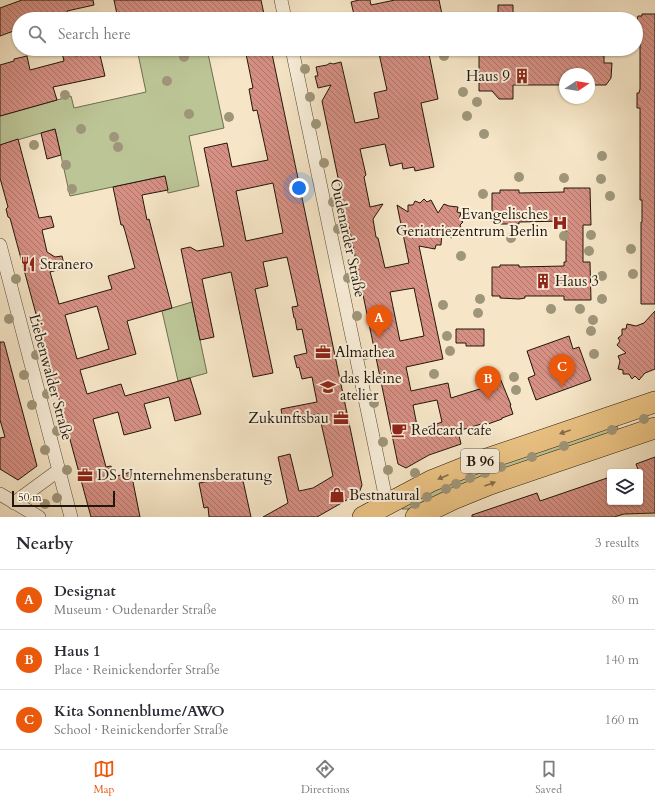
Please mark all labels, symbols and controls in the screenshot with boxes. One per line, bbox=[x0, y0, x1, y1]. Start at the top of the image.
search box bbox=[12, 12, 643, 56]
icon: search bbox=[26, 23, 48, 45]
text: Search here bbox=[58, 24, 131, 44]
place label: Haus 9 bbox=[466, 66, 510, 86]
building icon: Haus 9 bbox=[513, 67, 531, 85]
north arrow bbox=[559, 68, 595, 104]
street label: Oudenarder Straße bbox=[326, 177, 370, 299]
your location bbox=[289, 178, 309, 198]
place label: Evangelisches Geriatriezentrum Berlin bbox=[396, 204, 548, 241]
hospital icon: Evangelisches Geriatriezentrum Berlin bbox=[551, 214, 569, 232]
place label: Stranero bbox=[40, 254, 93, 274]
restaurant icon: Stranero bbox=[19, 255, 37, 273]
place label: Haus 3 bbox=[555, 271, 599, 291]
building icon: Haus 3 bbox=[534, 272, 552, 290]
pin: A bbox=[366, 305, 392, 338]
street label: Liebenwalder Straße bbox=[25, 312, 78, 443]
place label: Almathea bbox=[335, 342, 395, 362]
office icon: Almathea bbox=[314, 343, 332, 361]
pin: C bbox=[549, 354, 575, 387]
pin: B bbox=[475, 366, 501, 399]
place label: das kleine atelier bbox=[340, 368, 402, 405]
school or university icon: das kleine atelier bbox=[319, 378, 337, 396]
place label: Zukunftsbau bbox=[248, 408, 329, 428]
office icon: Zukunftsbau bbox=[332, 409, 350, 427]
place label: Redcard cafe bbox=[411, 420, 492, 440]
cafe icon: Redcard cafe bbox=[390, 421, 408, 439]
one-way arrow bbox=[559, 430, 571, 436]
road number: B 96 bbox=[461, 449, 499, 473]
place label: DS Unternehmensberatung bbox=[97, 465, 272, 485]
office icon: DS Unternehmensberatung bbox=[76, 466, 94, 484]
map controls bbox=[607, 469, 643, 505]
button: layers bbox=[607, 469, 643, 505]
one-way arrow bbox=[437, 474, 449, 480]
one-way arrow bbox=[484, 481, 496, 487]
place label: Bestnatural bbox=[349, 485, 420, 505]
shop icon: Bestnatural bbox=[328, 486, 346, 504]
scale bar bbox=[12, 489, 115, 508]
text: 50 m bbox=[18, 490, 42, 505]
text: Nearby bbox=[16, 532, 73, 555]
text: 3 results bbox=[595, 534, 639, 552]
text: Designat bbox=[54, 581, 116, 601]
text: A bbox=[24, 591, 34, 609]
text: 80 m bbox=[611, 591, 639, 609]
text: Museum · Oudenarder Straße bbox=[54, 601, 217, 619]
text: Haus 1 bbox=[54, 641, 101, 661]
text: B bbox=[24, 651, 34, 669]
text: 140 m bbox=[605, 651, 639, 669]
text: Place · Reinickendorfer Straße bbox=[54, 661, 220, 679]
text: Kita Sonnenblume/AWO bbox=[54, 701, 225, 721]
text: C bbox=[24, 711, 34, 729]
text: 160 m bbox=[605, 711, 639, 729]
text: School · Reinickendorfer Straße bbox=[54, 721, 228, 739]
tab: Map bbox=[93, 758, 115, 797]
tab: Directions bbox=[301, 758, 349, 797]
tab: Saved bbox=[535, 758, 562, 797]

